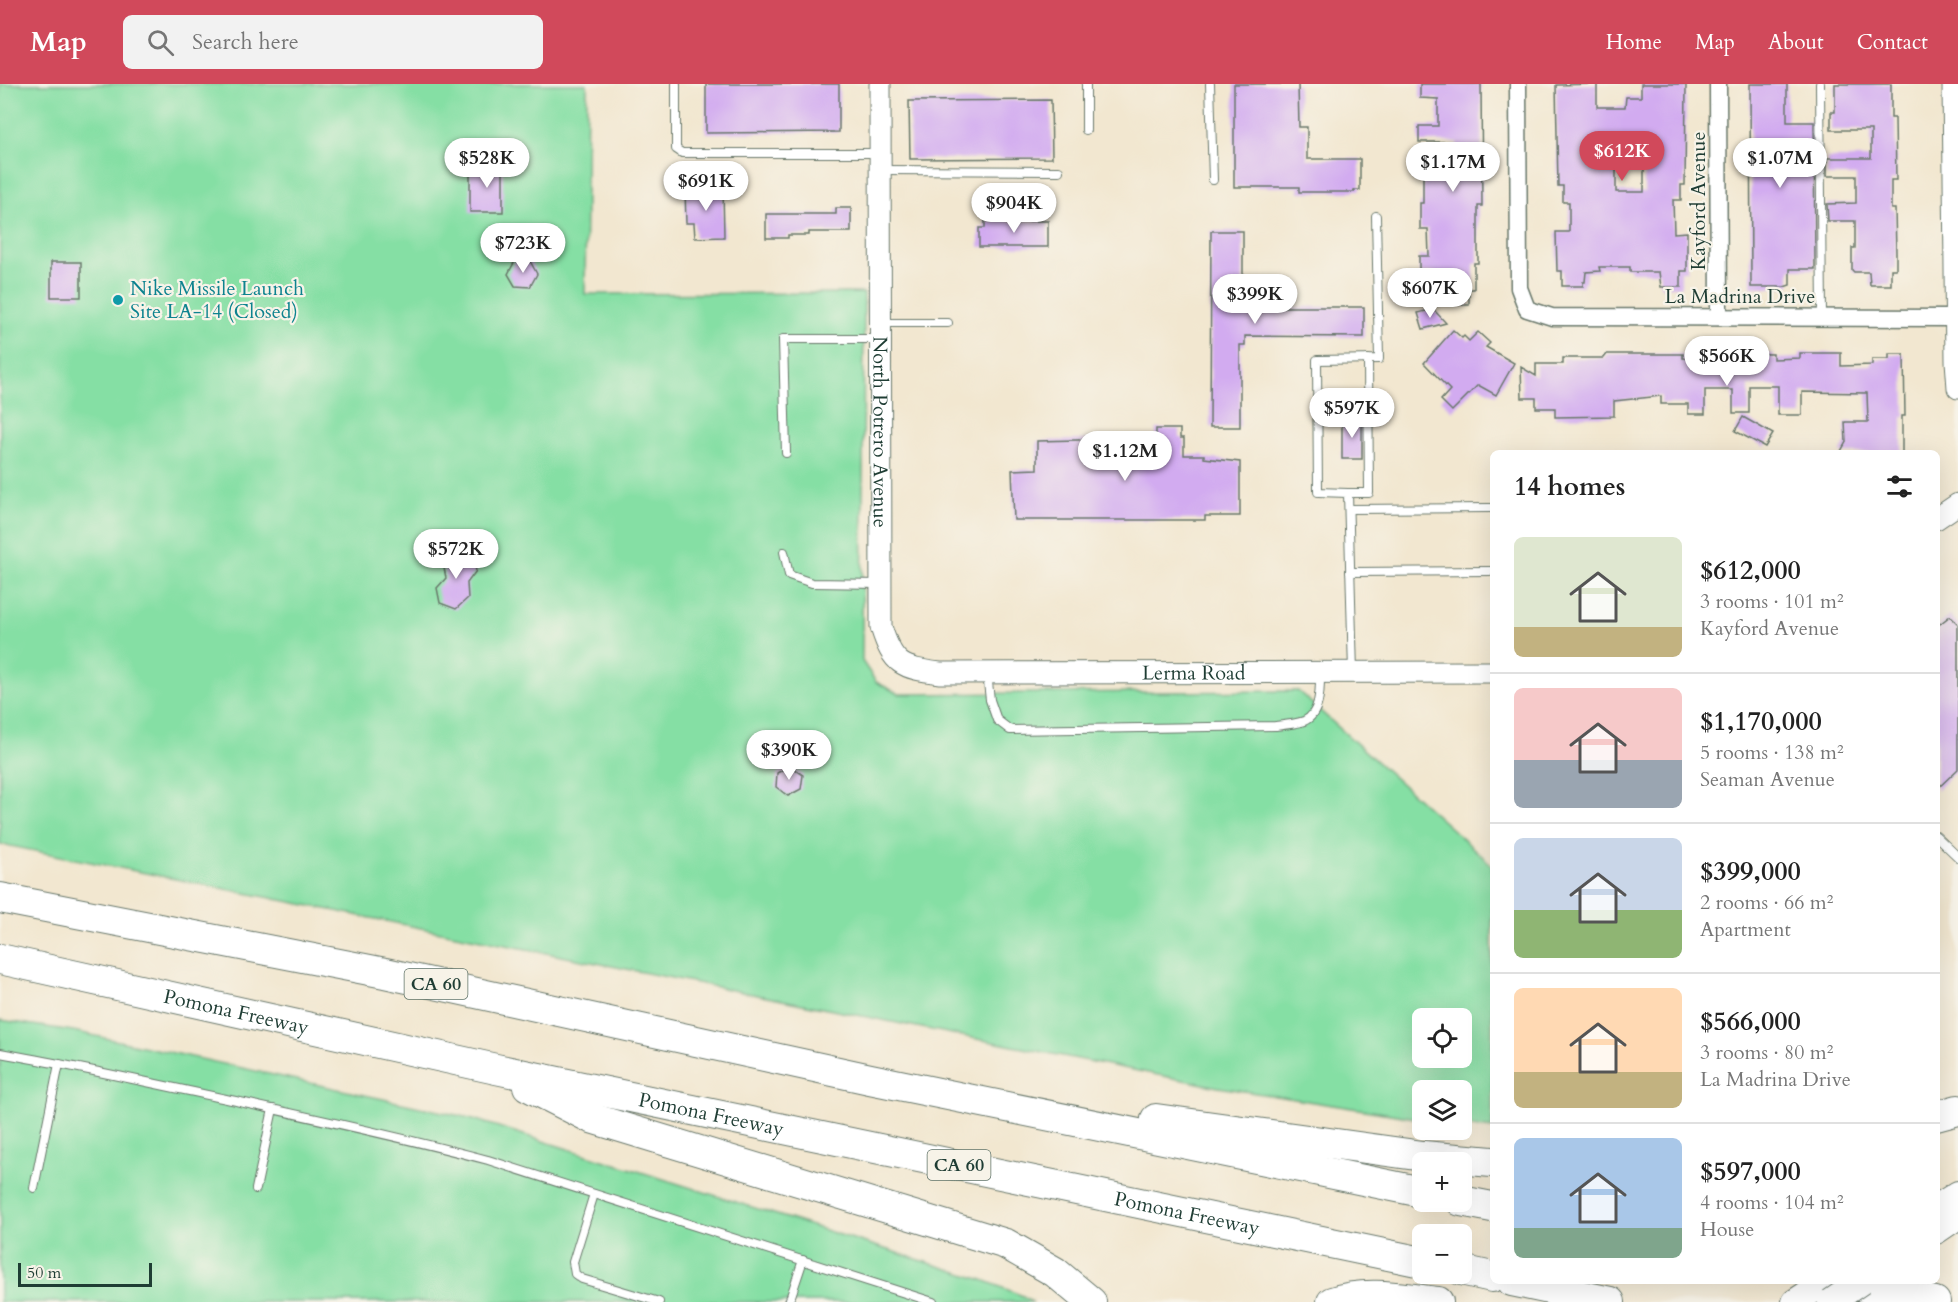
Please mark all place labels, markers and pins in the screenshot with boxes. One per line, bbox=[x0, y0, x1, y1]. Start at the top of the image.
pin: $612K bbox=[1580, 131, 1664, 182]
pin: $528K bbox=[445, 138, 529, 189]
pin: $1.07M bbox=[1731, 138, 1829, 189]
pin: $1.17M bbox=[1404, 142, 1502, 193]
pin: $691K bbox=[664, 161, 748, 212]
pin: $904K bbox=[972, 183, 1056, 234]
pin: $723K bbox=[481, 223, 565, 274]
pin: $607K bbox=[1388, 268, 1472, 319]
pin: $399K bbox=[1213, 274, 1297, 325]
place label: Nike Missile Launch Site LA-14 (Closed) bbox=[130, 275, 304, 325]
marker: Nike Missile Launch Site LA-14 (Closed) bbox=[111, 293, 125, 307]
pin: $566K bbox=[1685, 336, 1769, 387]
pin: $597K bbox=[1310, 388, 1394, 439]
pin: $1.12M bbox=[1076, 431, 1174, 482]
pin: $572K bbox=[414, 529, 498, 580]
pin: $390K bbox=[747, 730, 831, 781]

